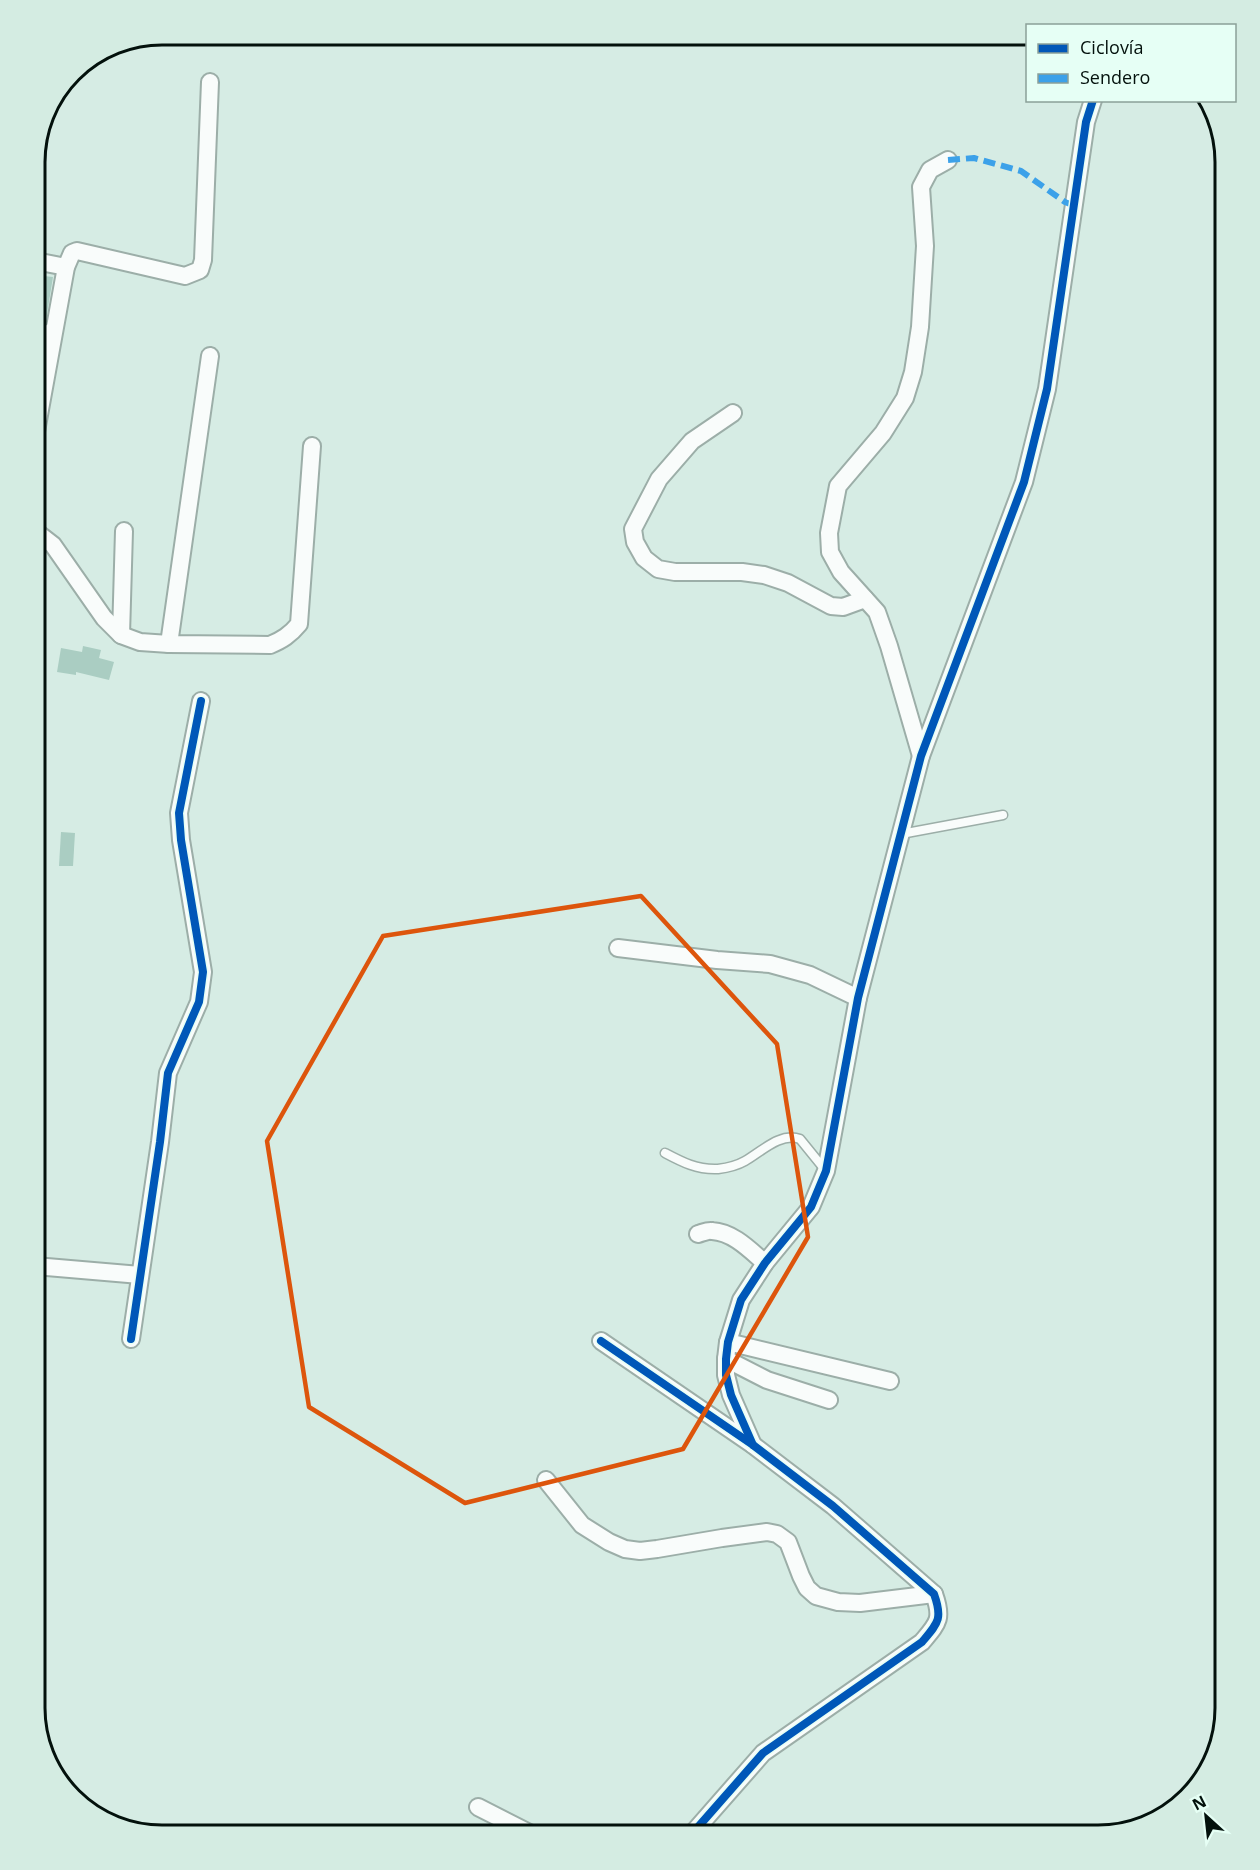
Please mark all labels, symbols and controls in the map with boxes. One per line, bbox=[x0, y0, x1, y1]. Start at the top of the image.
legend bbox=[1026, 24, 1236, 102]
text: Ciclovía bbox=[1080, 35, 1143, 59]
text: Sendero bbox=[1080, 65, 1150, 89]
north arrow bbox=[1176, 1786, 1236, 1846]
text: N bbox=[1188, 1790, 1210, 1815]

